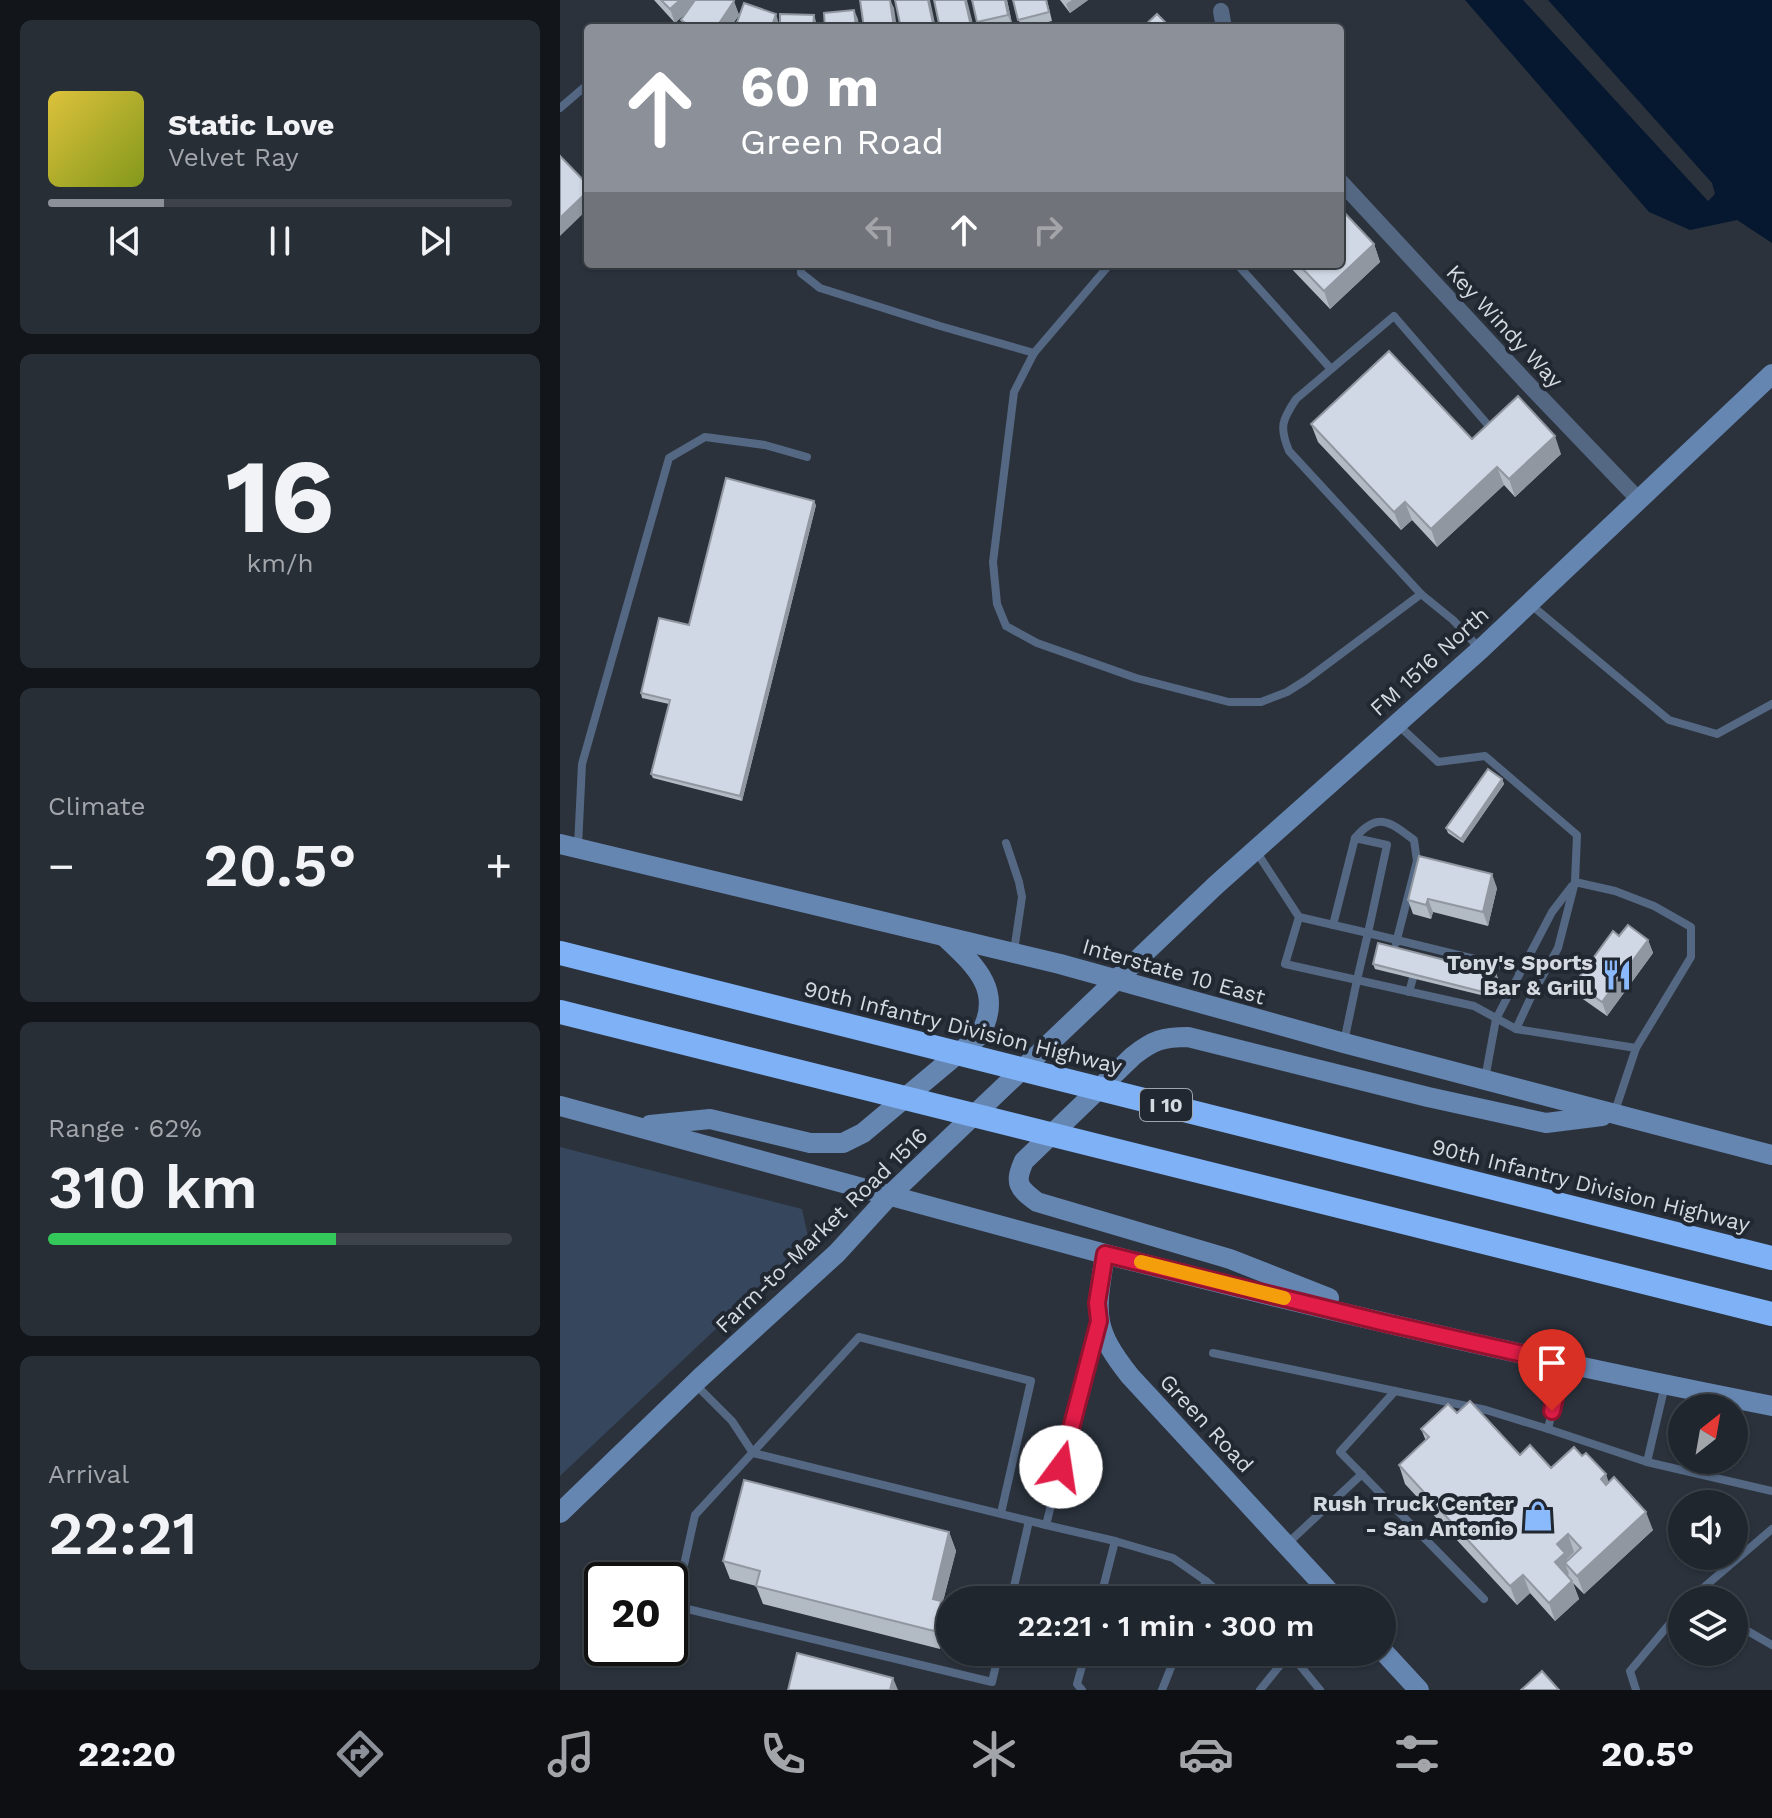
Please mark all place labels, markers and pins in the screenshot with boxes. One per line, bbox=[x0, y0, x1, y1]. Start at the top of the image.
place label: Tony's Sports Bar & Grill bbox=[1447, 950, 1594, 1000]
restaurant icon: Tony's Sports Bar & Grill bbox=[1600, 958, 1634, 992]
pin bbox=[1518, 1329, 1586, 1411]
place label: Rush Truck Center - San Antonio bbox=[1313, 1491, 1515, 1541]
shop icon: Rush Truck Center - San Antonio bbox=[1521, 1499, 1555, 1533]

